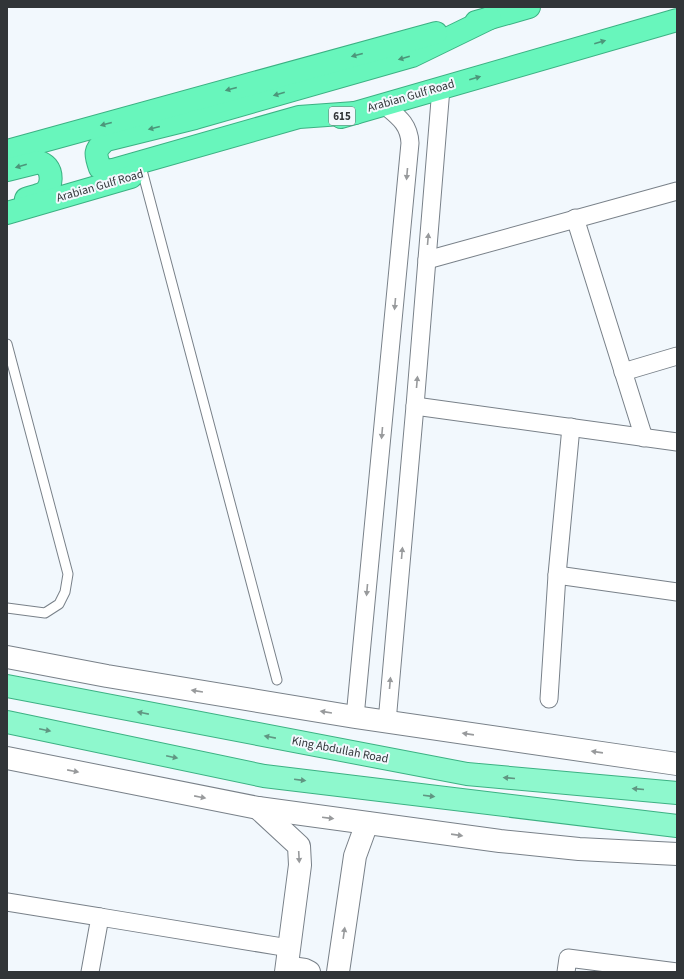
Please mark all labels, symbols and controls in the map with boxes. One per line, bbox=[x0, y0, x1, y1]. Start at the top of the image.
one-way arrow bbox=[594, 39, 606, 45]
one-way arrow bbox=[350, 52, 363, 58]
one-way arrow bbox=[398, 55, 410, 61]
street label: Arabian Gulf Road bbox=[366, 75, 456, 117]
one-way arrow bbox=[469, 75, 481, 81]
one-way arrow bbox=[225, 86, 237, 92]
one-way arrow bbox=[273, 91, 285, 97]
road number: 615 bbox=[329, 107, 355, 125]
one-way arrow bbox=[100, 121, 112, 127]
one-way arrow bbox=[147, 125, 159, 131]
one-way arrow bbox=[15, 163, 27, 169]
street label: Arabian Gulf Road bbox=[55, 165, 145, 207]
one-way arrow bbox=[404, 168, 410, 180]
one-way arrow bbox=[425, 233, 432, 245]
one-way arrow bbox=[391, 298, 398, 310]
one-way arrow bbox=[413, 376, 420, 388]
one-way arrow bbox=[379, 427, 386, 439]
one-way arrow bbox=[398, 547, 405, 559]
one-way arrow bbox=[364, 584, 371, 596]
one-way arrow bbox=[387, 677, 394, 689]
one-way arrow bbox=[191, 688, 204, 694]
one-way arrow bbox=[136, 709, 149, 715]
one-way arrow bbox=[320, 709, 332, 715]
one-way arrow bbox=[39, 727, 51, 733]
one-way arrow bbox=[462, 731, 474, 737]
street label: King Abdullah Road bbox=[290, 732, 390, 768]
one-way arrow bbox=[264, 734, 276, 740]
one-way arrow bbox=[591, 749, 603, 755]
one-way arrow bbox=[166, 754, 179, 760]
one-way arrow bbox=[67, 769, 79, 775]
one-way arrow bbox=[503, 775, 515, 781]
one-way arrow bbox=[294, 777, 306, 784]
one-way arrow bbox=[632, 786, 644, 793]
one-way arrow bbox=[423, 793, 435, 799]
one-way arrow bbox=[194, 794, 206, 800]
one-way arrow bbox=[322, 814, 334, 821]
one-way arrow bbox=[451, 832, 463, 838]
one-way arrow bbox=[296, 851, 303, 863]
one-way arrow bbox=[341, 927, 347, 939]

